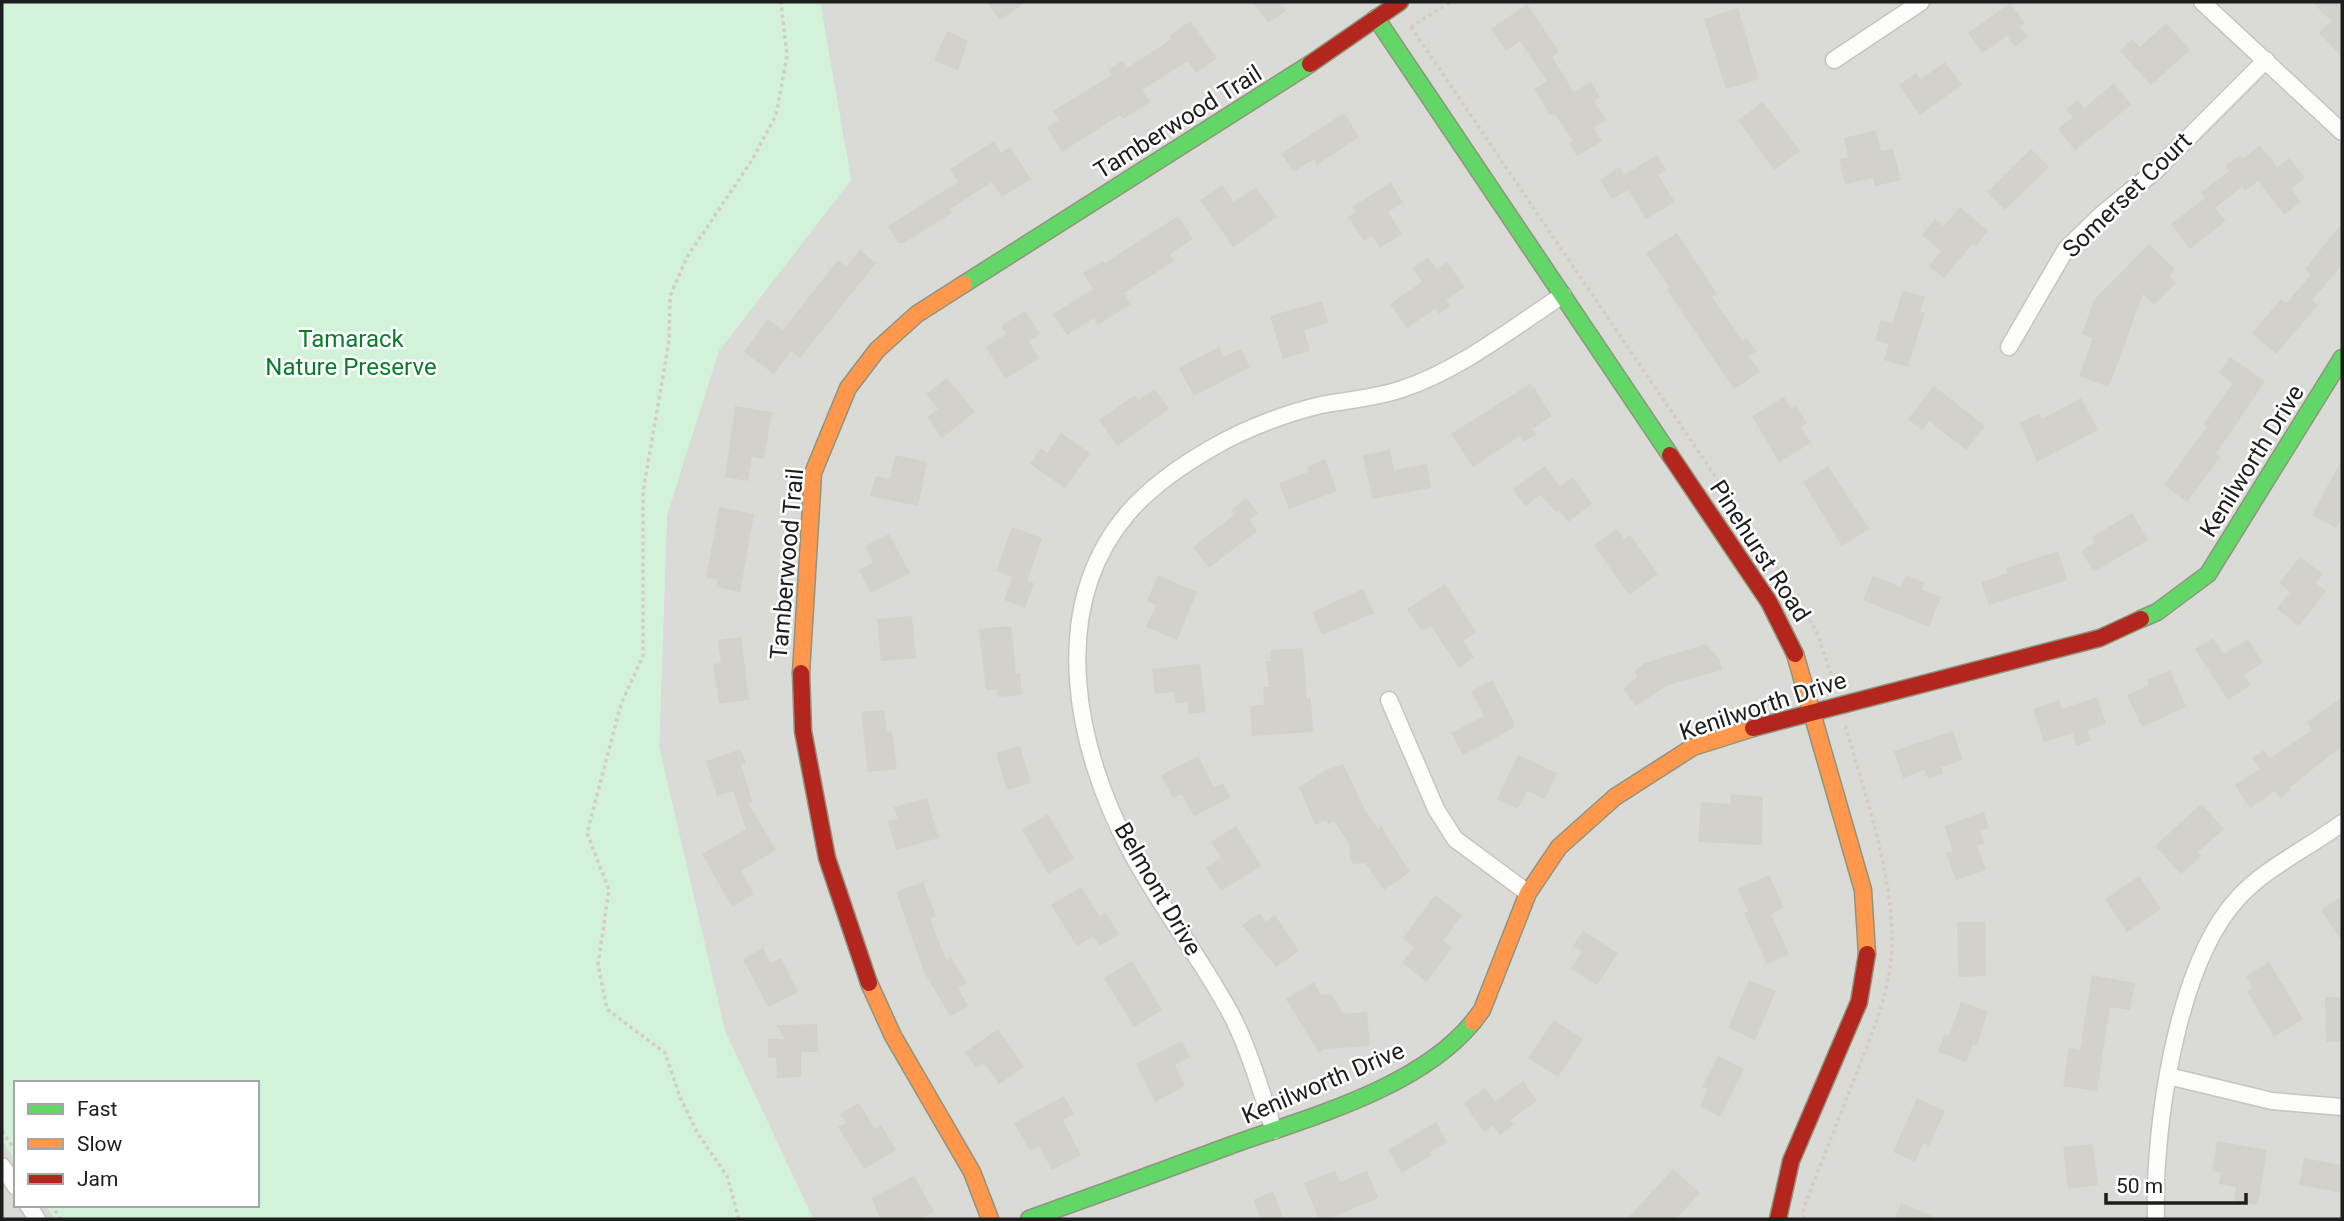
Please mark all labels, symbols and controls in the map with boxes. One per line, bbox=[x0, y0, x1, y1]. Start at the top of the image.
street label: Tamberwood Trail bbox=[1089, 59, 1267, 185]
street label: Somerset Court bbox=[2057, 127, 2197, 263]
park label: Tamarack Nature Preserve bbox=[265, 325, 437, 381]
street label: Kenilworth Drive bbox=[2194, 380, 2310, 542]
street label: Tamberwood Trail bbox=[765, 467, 809, 661]
street label: Pinehurst Road bbox=[1704, 475, 1816, 627]
street label: Kenilworth Drive bbox=[1676, 666, 1850, 746]
street label: Belmont Drive bbox=[1109, 817, 1207, 961]
street label: Kenilworth Drive bbox=[1238, 1036, 1408, 1130]
legend bbox=[14, 1081, 259, 1207]
text: Fast bbox=[77, 1097, 118, 1121]
text: Slow bbox=[77, 1132, 123, 1156]
scale bar bbox=[2106, 1162, 2246, 1206]
text: Jam bbox=[77, 1167, 118, 1191]
text: 50 m bbox=[2116, 1174, 2163, 1198]

